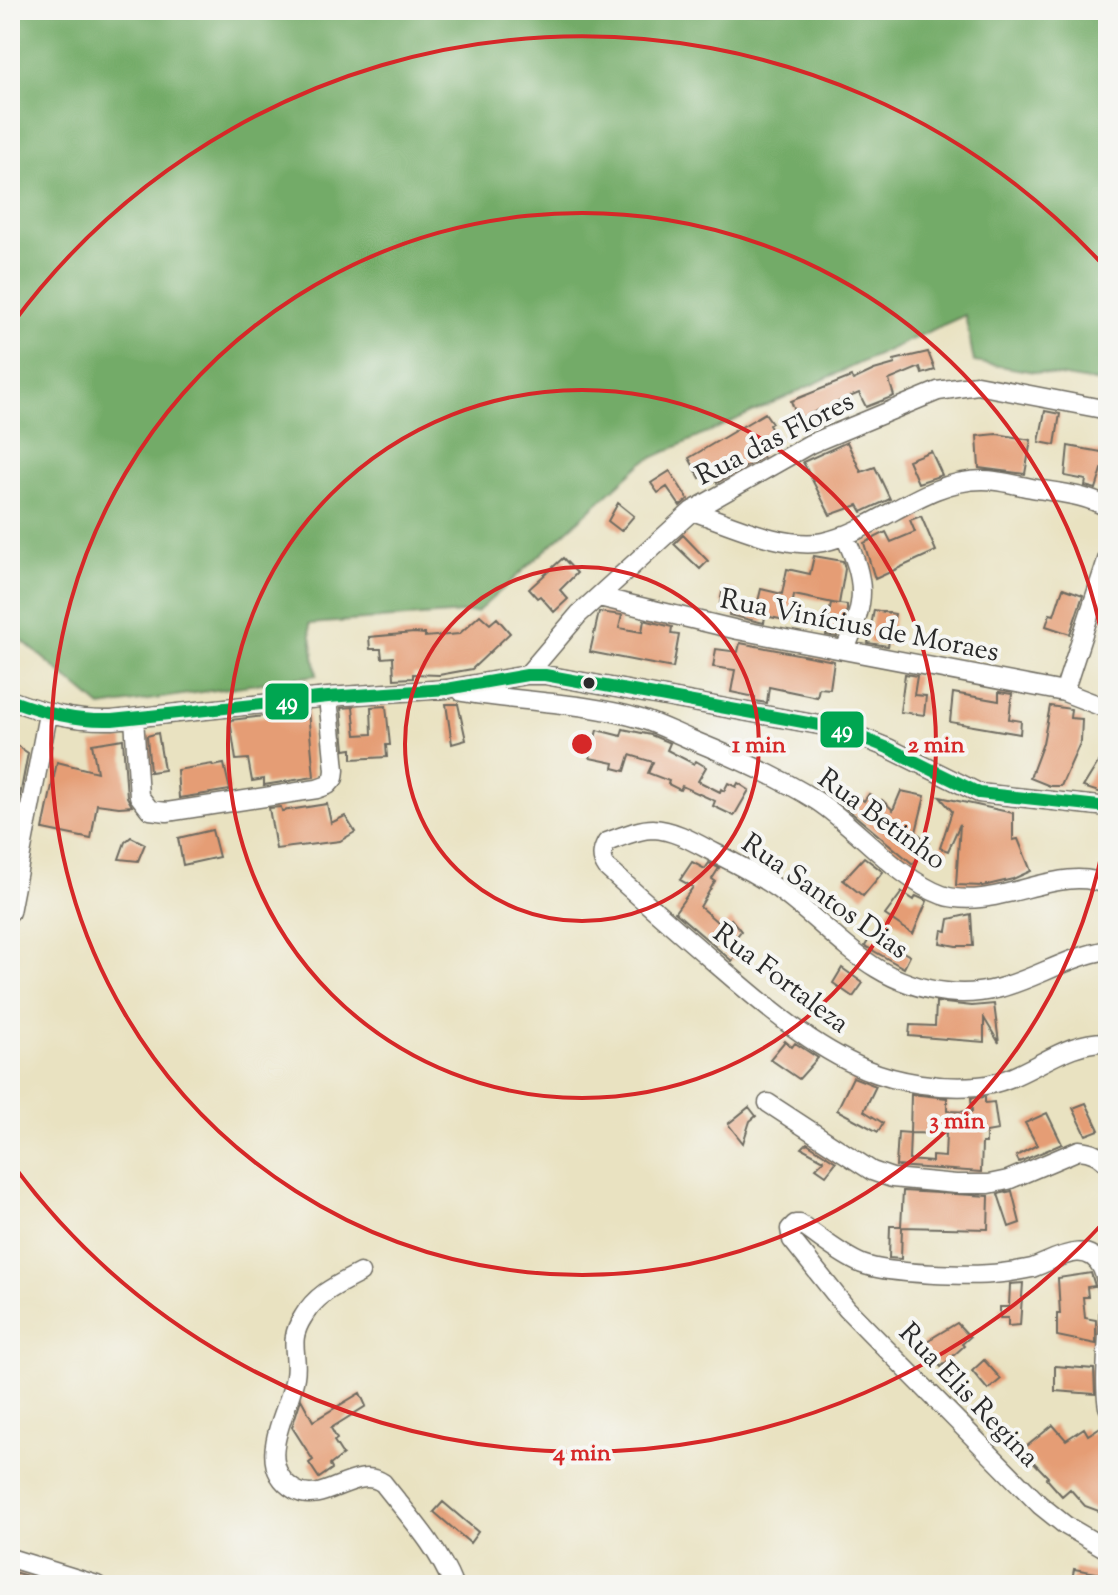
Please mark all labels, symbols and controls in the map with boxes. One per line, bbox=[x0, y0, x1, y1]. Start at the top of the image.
street label: Rua das Flores bbox=[689, 383, 861, 497]
street label: Rua Vinícius de Moraes bbox=[717, 580, 1002, 674]
unlabelled marker bbox=[581, 675, 597, 691]
line badge: 49 bbox=[264, 682, 310, 721]
text: 49 bbox=[275, 688, 298, 720]
line badge: 49 bbox=[819, 710, 865, 749]
text: 49 bbox=[830, 716, 853, 748]
text: 1 min bbox=[732, 729, 787, 763]
text: 2 min bbox=[907, 729, 965, 763]
centre of rings bbox=[568, 730, 596, 758]
street label: Rua Betinho bbox=[809, 760, 954, 881]
street label: Rua Santos Dias bbox=[733, 825, 916, 970]
street label: Rua Fortaleza bbox=[704, 915, 857, 1044]
text: 3 min bbox=[929, 1105, 986, 1139]
street label: Rua Elis Regina bbox=[888, 1315, 1047, 1477]
text: 4 min bbox=[552, 1437, 612, 1471]

